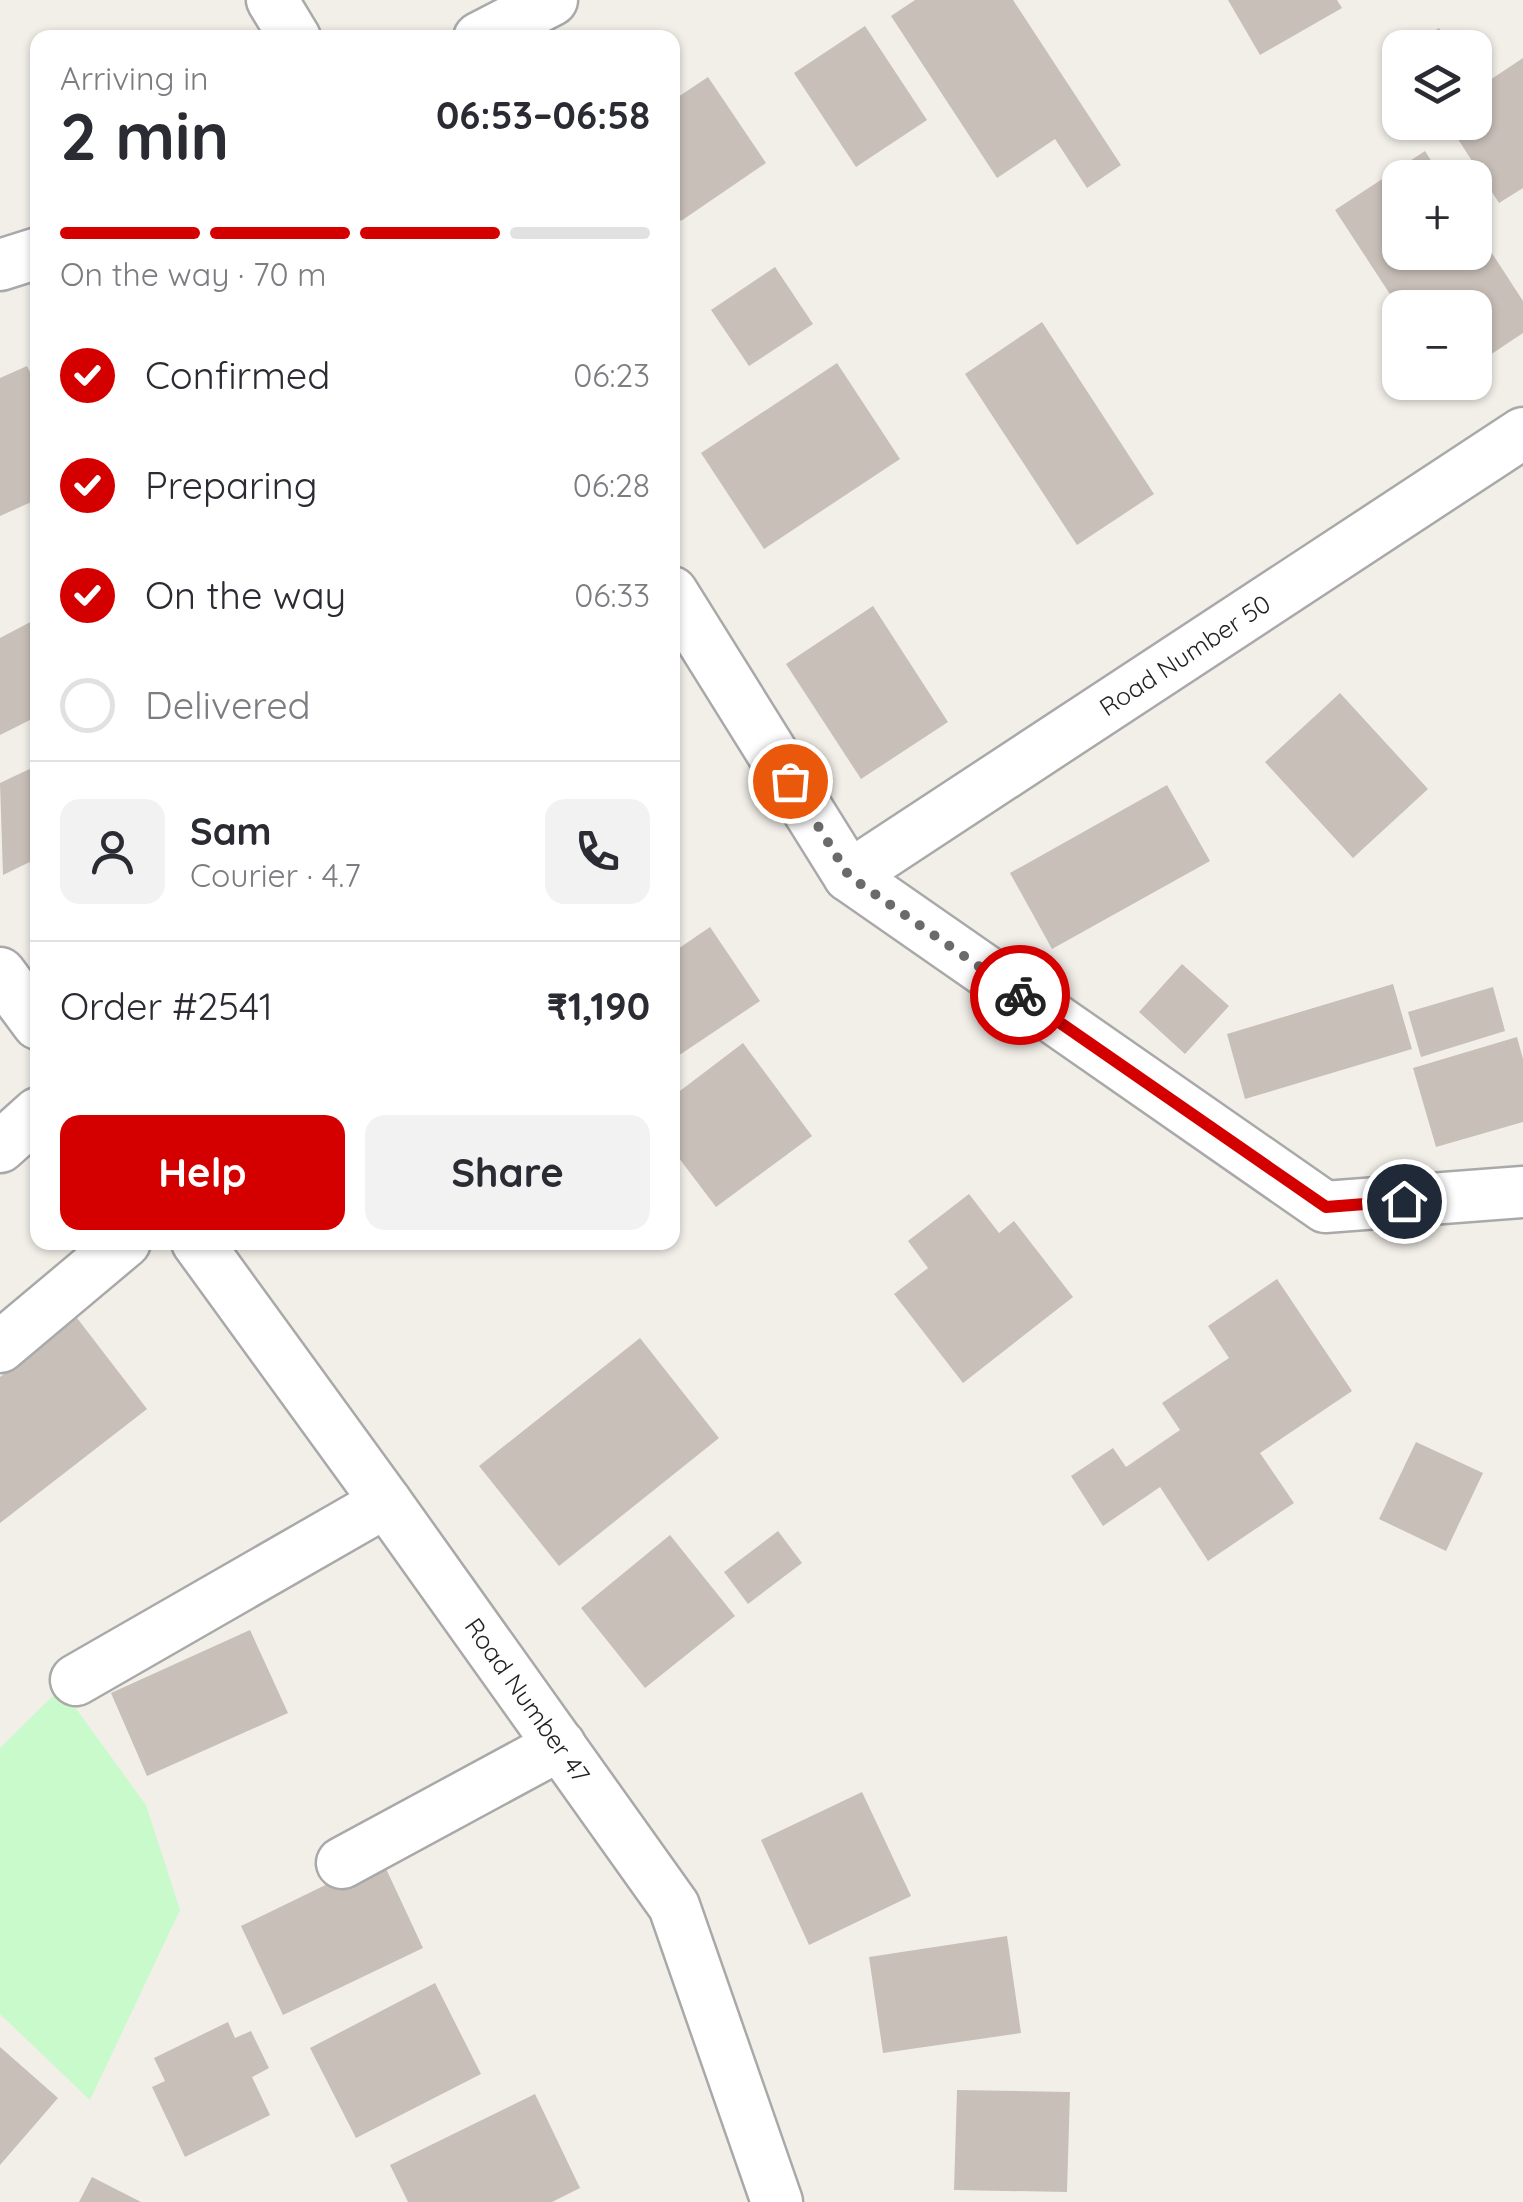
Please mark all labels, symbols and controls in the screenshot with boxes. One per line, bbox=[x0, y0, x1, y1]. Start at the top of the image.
map controls bbox=[1382, 30, 1492, 400]
button: layers bbox=[1382, 30, 1492, 140]
text: Arriving in bbox=[60, 58, 209, 98]
text: 06:53–06:58 bbox=[436, 91, 650, 139]
text: 2 min bbox=[60, 95, 229, 176]
button: + bbox=[1382, 160, 1492, 270]
text: On the way · 70 m bbox=[60, 254, 326, 294]
button: − bbox=[1382, 290, 1492, 400]
icon: check bbox=[60, 348, 115, 403]
text: Confirmed bbox=[145, 351, 330, 399]
text: 06:23 bbox=[573, 355, 650, 395]
icon: check bbox=[60, 458, 115, 513]
text: Preparing bbox=[145, 461, 317, 509]
text: 06:28 bbox=[573, 465, 650, 505]
icon: check bbox=[60, 568, 115, 623]
text: On the way bbox=[145, 571, 346, 619]
text: 06:33 bbox=[574, 575, 650, 615]
street label: Road Number 50 bbox=[1093, 587, 1276, 722]
text: Delivered bbox=[145, 681, 311, 729]
pin bbox=[748, 739, 833, 824]
icon: bag bbox=[763, 754, 818, 809]
button: person bbox=[60, 799, 165, 904]
button: phone bbox=[545, 799, 650, 904]
text: Sam bbox=[190, 807, 272, 855]
text: Courier · 4.7 bbox=[190, 855, 361, 895]
courier bbox=[970, 945, 1070, 1045]
icon: bike bbox=[993, 968, 1048, 1023]
text: Order #2541 bbox=[60, 982, 273, 1030]
text: ₹1,190 bbox=[547, 982, 650, 1030]
button: Help bbox=[60, 1115, 345, 1230]
button: Share bbox=[365, 1115, 650, 1230]
pin bbox=[1362, 1159, 1447, 1244]
icon: home bbox=[1377, 1174, 1432, 1229]
street label: Road Number 47 bbox=[459, 1612, 597, 1789]

